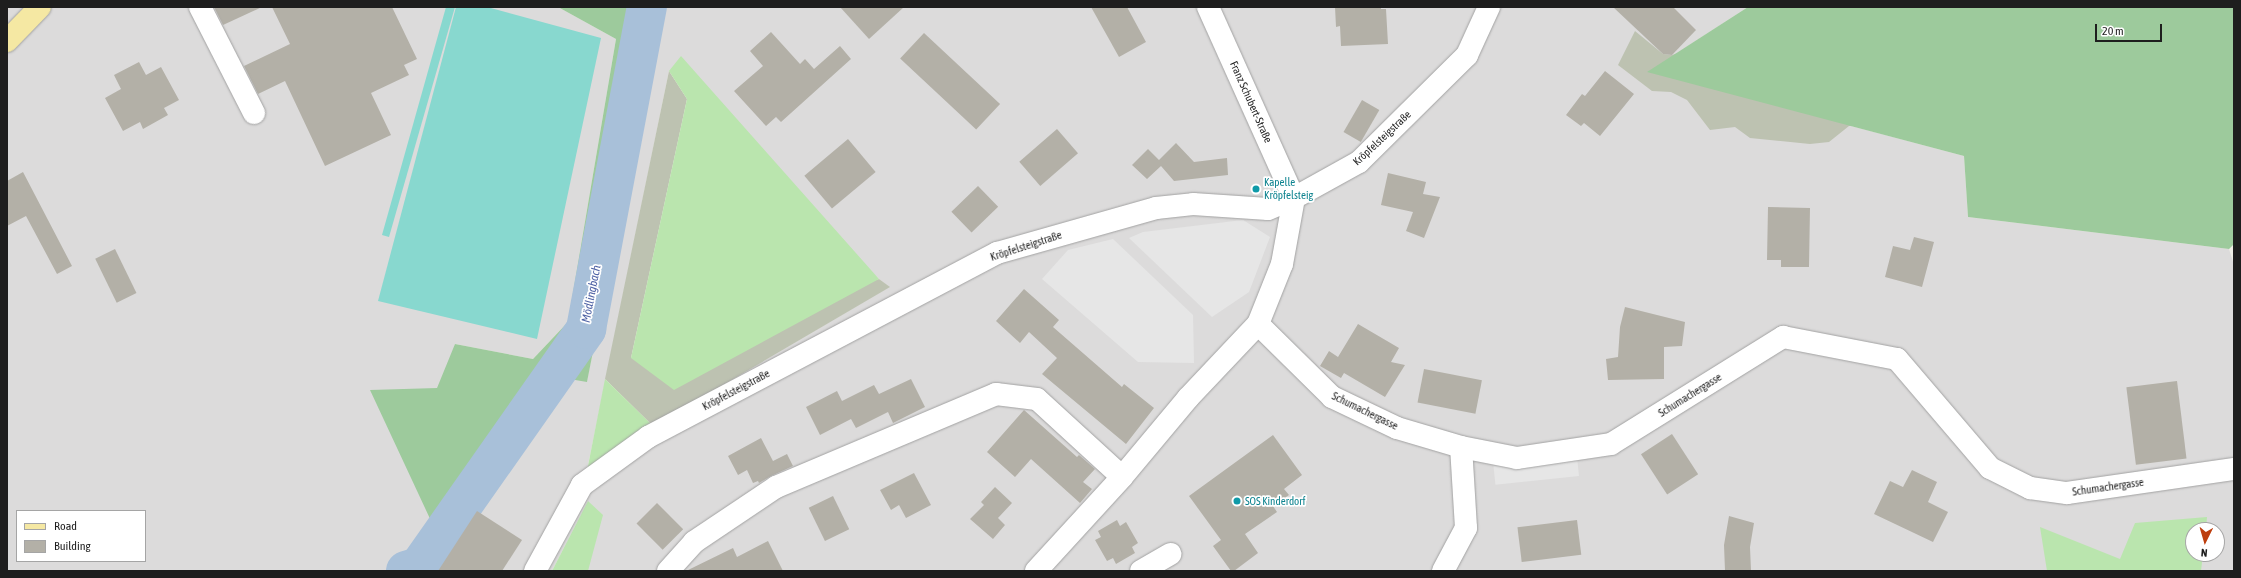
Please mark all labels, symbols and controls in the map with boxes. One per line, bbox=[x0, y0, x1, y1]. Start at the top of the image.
scale bar bbox=[2097, 16, 2164, 42]
text: 20 m bbox=[2102, 24, 2124, 38]
street label: Franz Schubert-Straße bbox=[1227, 59, 1275, 145]
street label: Kröpfelsteigstraße bbox=[1350, 108, 1414, 168]
place label: Kapelle Kröpfelsteig bbox=[1264, 176, 1313, 202]
marker: Kapelle Kröpfelsteig bbox=[1251, 184, 1261, 194]
street label: Kröpfelsteigstraße bbox=[989, 228, 1063, 264]
water label: Mödlingbach bbox=[579, 264, 605, 324]
street label: Kröpfelsteigstraße bbox=[700, 367, 772, 413]
street label: Schumachergasse bbox=[1656, 370, 1724, 420]
street label: Schumachergasse bbox=[1330, 389, 1400, 433]
street label: Schumachergasse bbox=[2071, 475, 2145, 499]
place label: SOS Kinderdorf bbox=[1245, 494, 1305, 508]
marker: SOS Kinderdorf bbox=[1232, 496, 1242, 506]
legend bbox=[16, 510, 146, 562]
text: Road bbox=[54, 519, 77, 533]
north arrow bbox=[2185, 522, 2225, 562]
text: Building bbox=[54, 539, 91, 553]
text: N bbox=[2200, 547, 2208, 559]

